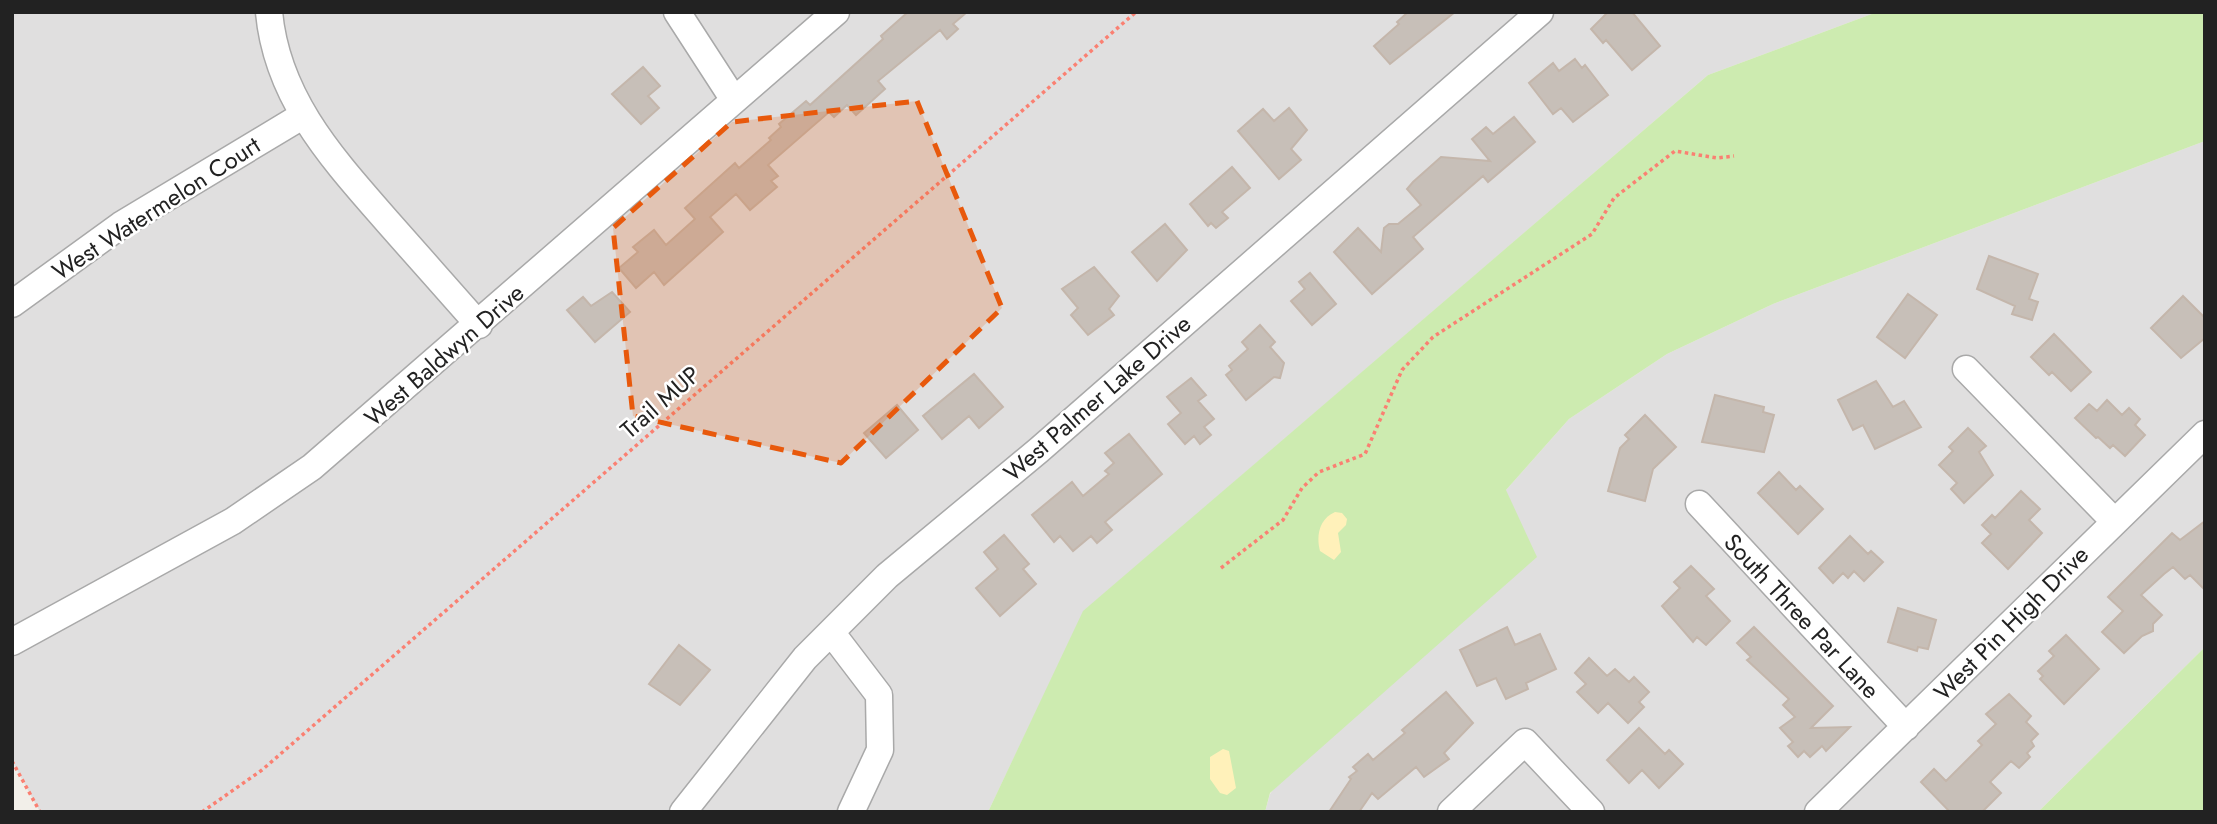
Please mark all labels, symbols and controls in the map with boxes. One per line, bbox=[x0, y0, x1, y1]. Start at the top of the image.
street label: West Watermelon Court bbox=[45, 127, 267, 289]
street label: West Baldwyn Drive bbox=[356, 276, 532, 434]
street label: West Palmer Lake Drive bbox=[996, 307, 1198, 489]
street label: Trail MUP bbox=[612, 357, 708, 447]
street label: South Three Par Lane bbox=[1716, 526, 1888, 706]
street label: West Pin High Drive bbox=[1926, 538, 2096, 708]

